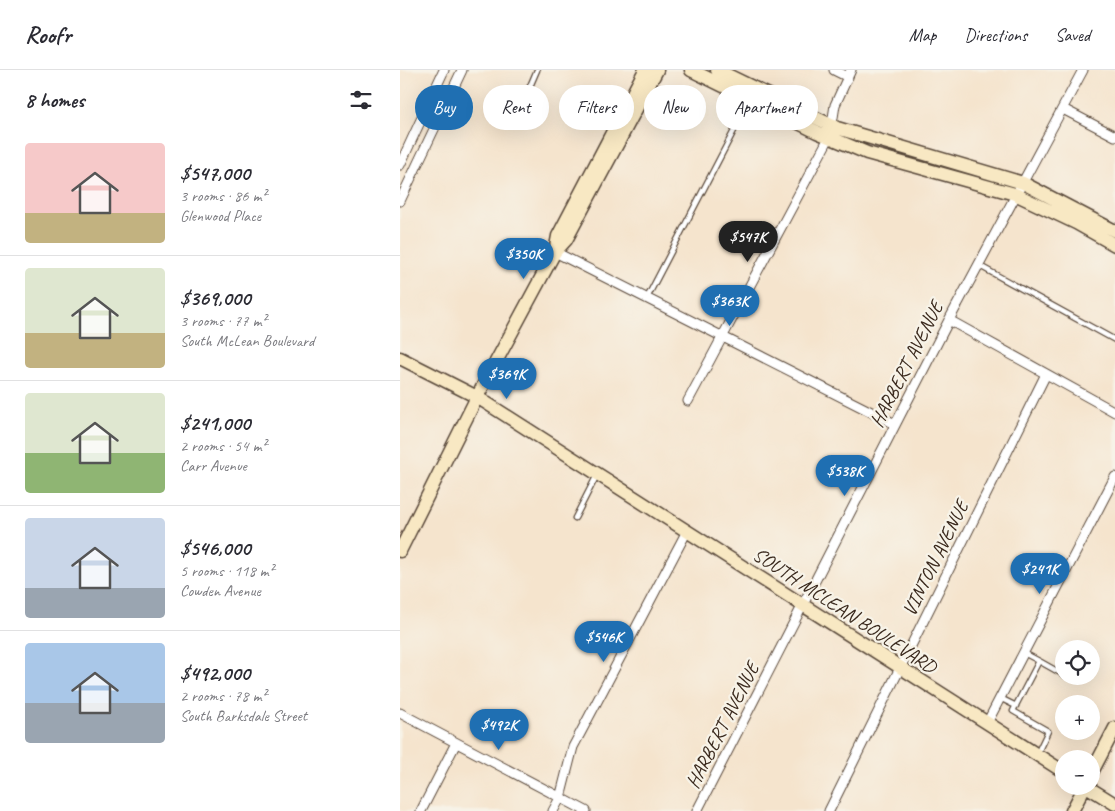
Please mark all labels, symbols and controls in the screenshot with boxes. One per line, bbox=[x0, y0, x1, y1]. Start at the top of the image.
text: Roofr bbox=[25, 20, 71, 50]
text: Map bbox=[909, 24, 936, 46]
text: Directions bbox=[964, 24, 1027, 46]
text: Saved bbox=[1055, 24, 1090, 46]
chip: Buy bbox=[415, 85, 473, 130]
chip: Rent bbox=[483, 85, 549, 130]
chip: Filters bbox=[559, 85, 634, 130]
chip: New bbox=[644, 85, 706, 130]
chip: Apartment bbox=[716, 85, 818, 130]
icon: filters bbox=[347, 86, 375, 114]
text: 8 homes bbox=[25, 87, 84, 113]
text: $547,000 bbox=[180, 160, 250, 186]
icon: home bbox=[65, 163, 125, 223]
text: 3 rooms · 86 m² bbox=[180, 186, 266, 206]
text: Glenwood Place bbox=[180, 206, 261, 226]
pin: $547K bbox=[713, 220, 783, 263]
text: $547K bbox=[730, 227, 766, 247]
pin: $350K bbox=[489, 238, 559, 280]
text: $350K bbox=[506, 244, 542, 264]
pin: $363K bbox=[695, 284, 765, 327]
text: $369,000 bbox=[180, 285, 251, 311]
icon: home bbox=[65, 288, 125, 348]
text: $363K bbox=[711, 291, 749, 311]
street label: HARBERT AVENUE bbox=[864, 294, 950, 431]
text: 3 rooms · 77 m² bbox=[180, 311, 266, 331]
text: South McLean Boulevard bbox=[180, 331, 314, 351]
pin: $369K bbox=[472, 358, 542, 400]
text: $369K bbox=[488, 364, 526, 384]
text: $241,000 bbox=[180, 410, 250, 436]
icon: home bbox=[65, 413, 125, 473]
text: 2 rooms · 54 m² bbox=[180, 436, 266, 456]
pin: $538K bbox=[810, 454, 880, 497]
text: Carr Avenue bbox=[180, 456, 247, 476]
text: $538K bbox=[827, 461, 863, 481]
street label: VINTON AVENUE bbox=[897, 494, 975, 620]
text: $546,000 bbox=[180, 535, 250, 561]
icon: home bbox=[65, 538, 125, 598]
street label: SOUTH MCLEAN BOULEVARD bbox=[748, 542, 943, 680]
pin: $241K bbox=[1005, 552, 1075, 595]
text: $241K bbox=[1022, 559, 1058, 579]
text: 5 rooms · 118 m² bbox=[180, 561, 274, 581]
text: Cowden Avenue bbox=[180, 581, 261, 601]
pin: $546K bbox=[569, 620, 639, 663]
text: $546K bbox=[585, 627, 623, 647]
map controls bbox=[1055, 640, 1100, 795]
button: locate bbox=[1055, 640, 1100, 685]
street label: HARBERT AVENUE bbox=[680, 655, 766, 792]
text: $492,000 bbox=[180, 660, 250, 686]
icon: home bbox=[65, 663, 125, 723]
text: 2 rooms · 78 m² bbox=[180, 686, 266, 706]
button: + bbox=[1055, 695, 1100, 740]
text: South Barksdale Street bbox=[180, 706, 307, 726]
pin: $492K bbox=[464, 708, 534, 751]
text: $492K bbox=[481, 715, 517, 735]
button: − bbox=[1055, 750, 1100, 795]

